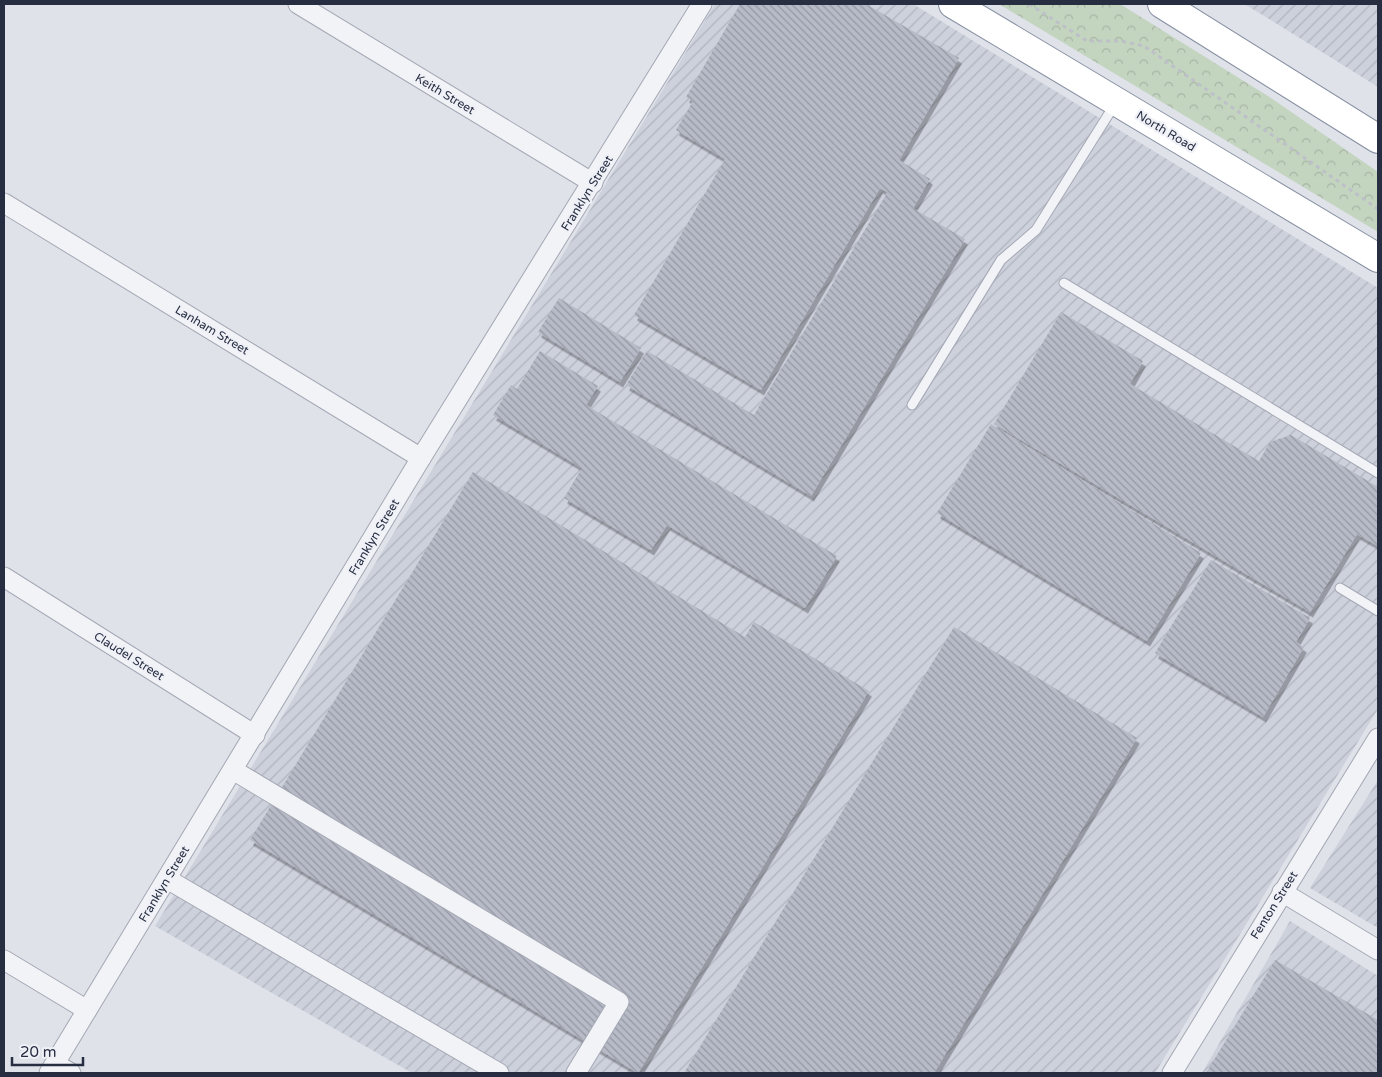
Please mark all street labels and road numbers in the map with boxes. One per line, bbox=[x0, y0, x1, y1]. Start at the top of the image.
street label: Keith Street bbox=[413, 71, 478, 117]
street label: North Road bbox=[1134, 108, 1198, 154]
street label: Franklyn Street bbox=[558, 152, 616, 233]
street label: Lanham Street bbox=[173, 303, 252, 358]
street label: Franklyn Street bbox=[346, 496, 402, 578]
street label: Claudel Street bbox=[91, 629, 167, 683]
street label: Franklyn Street bbox=[136, 843, 192, 925]
street label: Fenton Street bbox=[1248, 868, 1301, 941]

